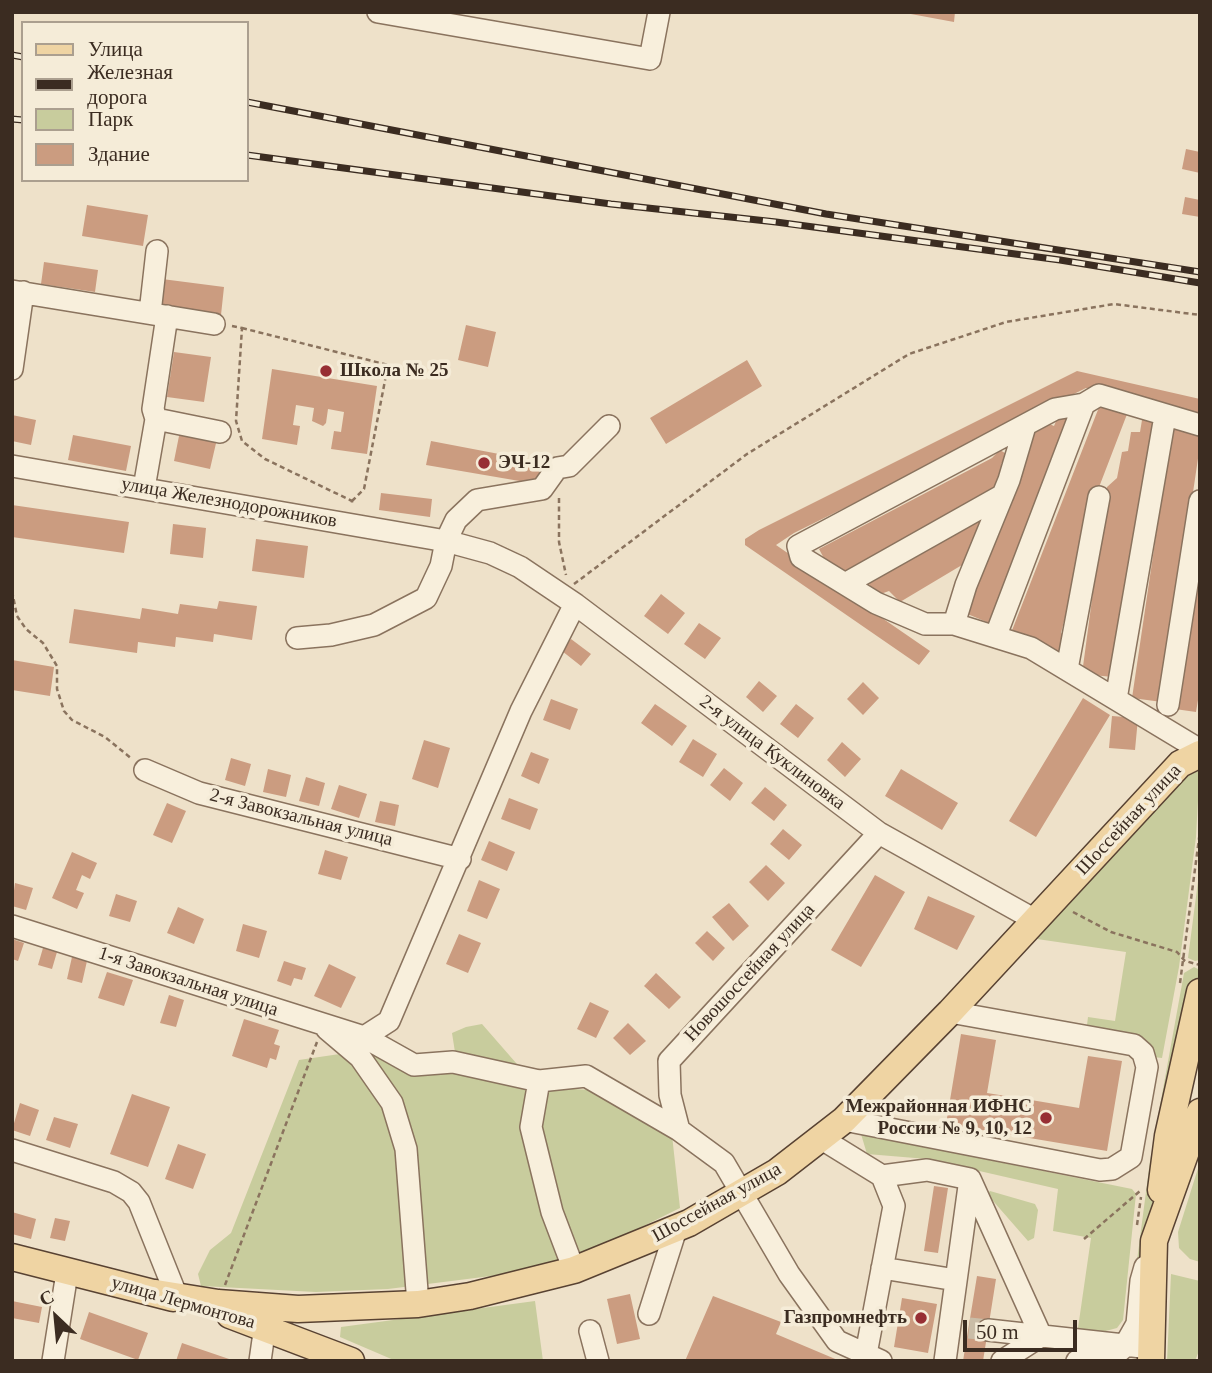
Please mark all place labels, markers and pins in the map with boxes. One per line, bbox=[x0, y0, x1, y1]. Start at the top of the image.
place label: Школа № 25 bbox=[340, 360, 449, 382]
marker: Школа № 25 bbox=[318, 363, 334, 379]
place label: ЭЧ-12 bbox=[498, 452, 550, 474]
marker: ЭЧ-12 bbox=[476, 455, 492, 471]
place label: Межрайонная ИФНС России № 9, 10, 12 bbox=[846, 1096, 1032, 1140]
marker: Межрайонная ИФНС России № 9, 10, 12 bbox=[1038, 1110, 1054, 1126]
place label: Газпромнефть bbox=[784, 1307, 907, 1329]
marker: Газпромнефть bbox=[913, 1310, 929, 1326]

